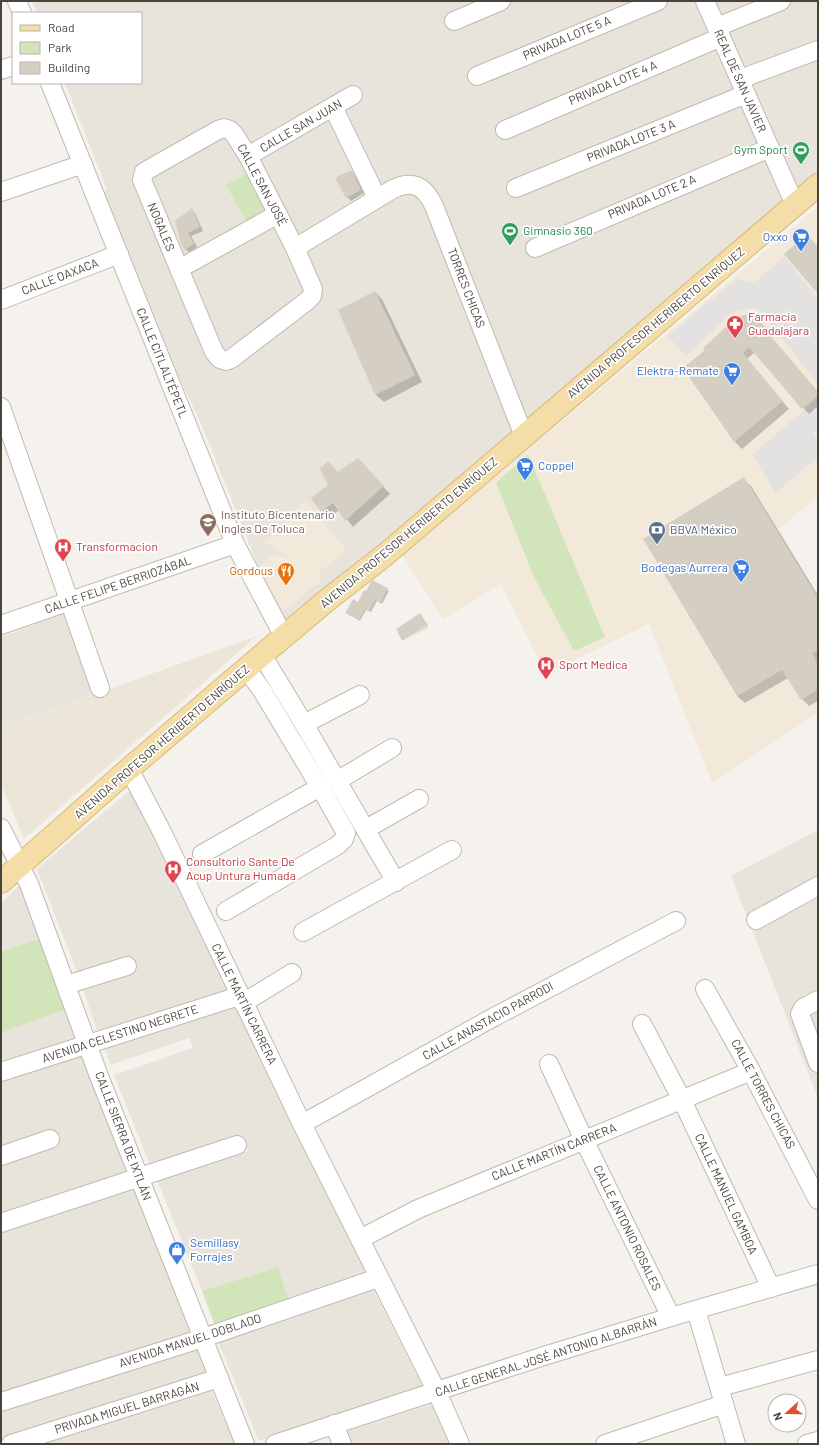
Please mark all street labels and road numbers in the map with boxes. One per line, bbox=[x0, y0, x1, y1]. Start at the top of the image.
street label: PRIVADA LOTE 5 A bbox=[521, 12, 613, 62]
street label: REAL DE SAN JAVIER bbox=[712, 27, 770, 134]
street label: PRIVADA LOTE 4 A bbox=[566, 57, 659, 107]
street label: CALLE SAN JUAN bbox=[257, 96, 344, 154]
street label: PRIVADA LOTE 3 A bbox=[584, 116, 677, 164]
street label: CALLE SAN JOSÉ bbox=[235, 141, 290, 228]
street label: PRIVADA LOTE 2 A bbox=[605, 171, 698, 221]
street label: NOGALES bbox=[145, 200, 178, 253]
street label: AVENIDA PROFESOR HERIBERTO ENRÍQUEZ bbox=[564, 244, 747, 401]
street label: TORRES CHICAS bbox=[445, 246, 489, 330]
street label: CALLE OAXACA bbox=[19, 255, 100, 297]
street label: CALLE CITLALTÉPETL bbox=[134, 306, 191, 420]
street label: AVENIDA PROFESOR HERIBERTO ENRÍQUEZ bbox=[317, 454, 500, 611]
street label: CALLE FELIPE BERRIOZÁBAL bbox=[43, 552, 193, 616]
street label: AVENIDA PROFESOR HERIBERTO ENRÍQUEZ bbox=[71, 661, 252, 821]
street label: CALLE MARTÍN CARRERA bbox=[209, 941, 280, 1066]
street label: CALLE ANASTACIO PARRODI bbox=[420, 978, 555, 1062]
street label: AVENIDA CELESTINO NEGRETE bbox=[40, 1001, 200, 1065]
street label: CALLE TORRES CHICAS bbox=[729, 1036, 799, 1151]
street label: CALLE SIERRA DE IXTLÁN bbox=[93, 1069, 155, 1202]
street label: CALLE MARTÍN CARRERA bbox=[489, 1120, 618, 1182]
street label: CALLE MANUEL GAMBOA bbox=[693, 1131, 761, 1256]
street label: CALLE ANTONIO ROSALES bbox=[591, 1162, 664, 1293]
street label: AVENIDA MANUEL DOBLADO bbox=[117, 1310, 263, 1370]
street label: CALLE GENERAL JOSÉ ANTONIO ALBARRÁN bbox=[433, 1314, 658, 1399]
street label: PRIVADA MIGUEL BARRAGÁN bbox=[53, 1378, 201, 1436]

